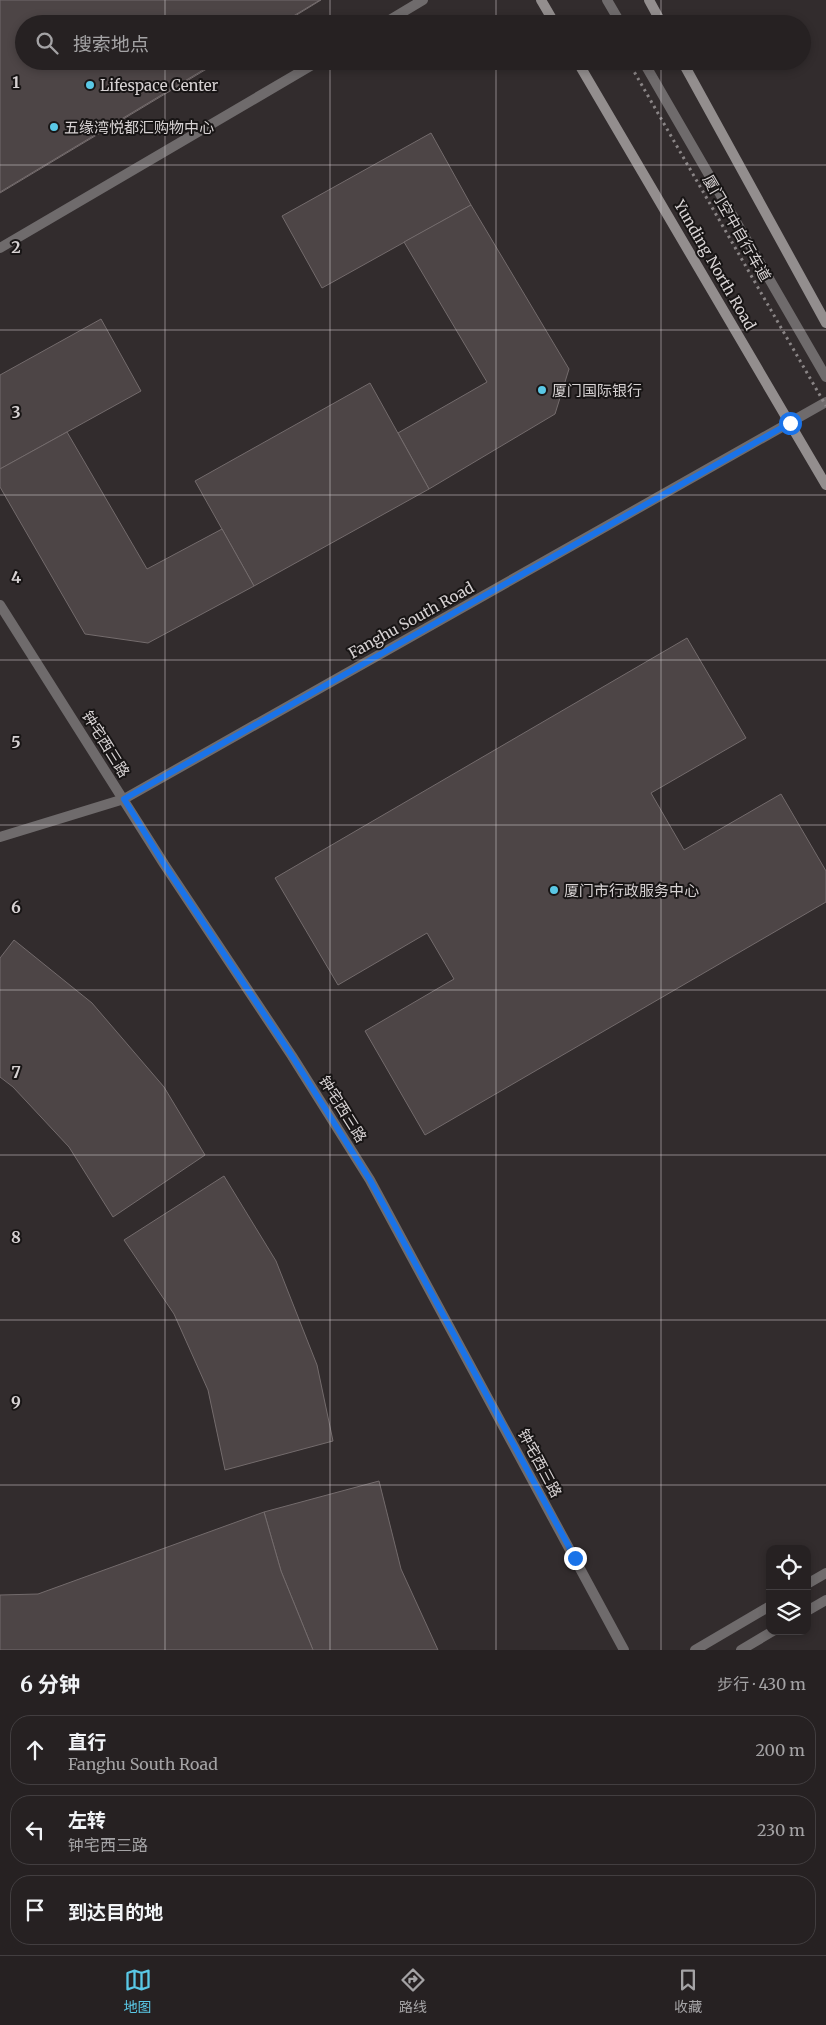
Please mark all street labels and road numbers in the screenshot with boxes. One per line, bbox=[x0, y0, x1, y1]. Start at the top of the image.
street label: 厦门空中自行车道 bbox=[699, 171, 775, 285]
street label: Yunding North Road bbox=[669, 196, 760, 333]
street label: Fanghu South Road bbox=[345, 578, 477, 662]
street label: 钟宅西三路 bbox=[78, 707, 134, 781]
street label: 钟宅西三路 bbox=[315, 1072, 371, 1146]
street label: 钟宅西三路 bbox=[514, 1425, 566, 1501]

